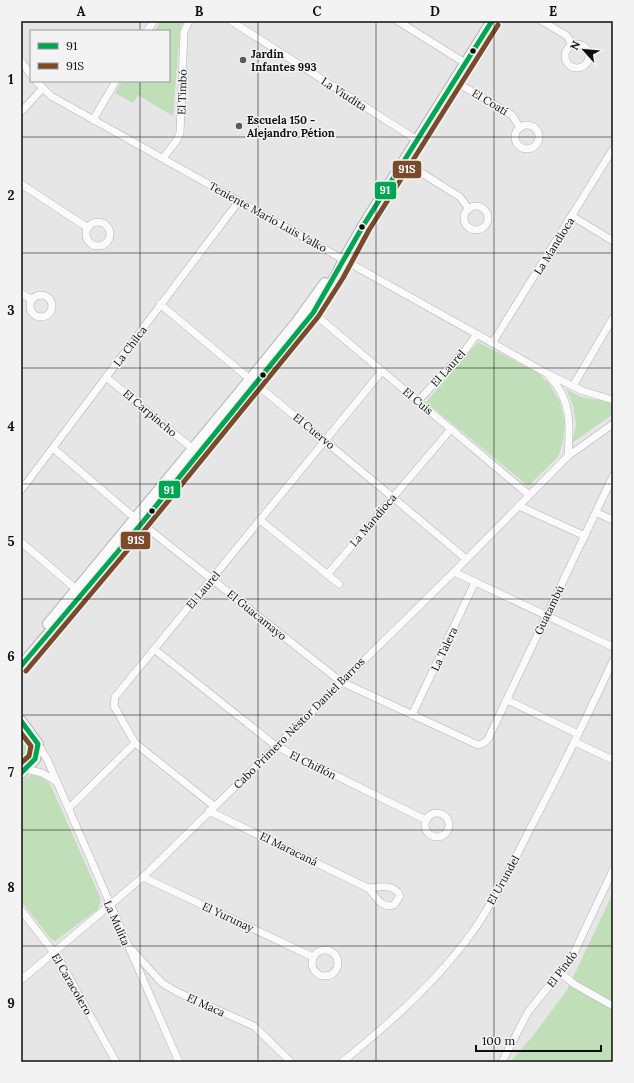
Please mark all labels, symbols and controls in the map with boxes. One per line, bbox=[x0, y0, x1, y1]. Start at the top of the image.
text: A bbox=[77, 3, 86, 20]
text: B bbox=[195, 3, 204, 20]
text: C bbox=[313, 3, 322, 20]
text: D bbox=[430, 3, 440, 20]
text: E bbox=[549, 3, 557, 20]
legend bbox=[30, 30, 170, 82]
north arrow bbox=[564, 30, 604, 70]
text: 91 bbox=[66, 38, 77, 53]
text: N bbox=[567, 38, 583, 52]
unlabelled marker bbox=[468, 46, 478, 56]
place label: Jardín Infantes 993 bbox=[251, 47, 317, 74]
marker: Jardín Infantes 993 bbox=[238, 55, 248, 65]
text: 91S bbox=[66, 58, 84, 73]
street label: El Timbó bbox=[174, 69, 190, 115]
text: 1 bbox=[8, 71, 14, 88]
street label: La Viudita bbox=[319, 74, 370, 114]
street label: El Coatí bbox=[469, 86, 511, 118]
place label: Escuela 150 - Alejandro Pétion bbox=[247, 113, 335, 140]
marker: Escuela 150 - Alejandro Pétion bbox=[234, 121, 244, 131]
line badge: 91S bbox=[392, 160, 422, 179]
text: 91S bbox=[398, 162, 416, 176]
street label: Teniente Mario Luis Valko bbox=[207, 179, 329, 255]
line badge: 91 bbox=[374, 181, 397, 200]
text: 91 bbox=[380, 183, 391, 197]
text: 2 bbox=[8, 187, 15, 204]
street label: La Mandioca bbox=[531, 214, 577, 277]
unlabelled marker bbox=[357, 222, 367, 232]
text: 3 bbox=[7, 302, 15, 319]
street label: La Chilca bbox=[110, 323, 150, 369]
street label: El Laurel bbox=[428, 347, 468, 389]
unlabelled marker bbox=[258, 370, 268, 380]
street label: El Cuis bbox=[400, 384, 436, 418]
street label: El Carpincho bbox=[120, 386, 180, 440]
street label: El Cuervo bbox=[290, 410, 338, 452]
text: 4 bbox=[7, 418, 15, 435]
line badge: 91 bbox=[158, 480, 181, 499]
text: 91 bbox=[164, 483, 175, 497]
street label: La Mandioca bbox=[347, 490, 400, 549]
unlabelled marker bbox=[147, 506, 157, 516]
line badge: 91S bbox=[120, 531, 151, 550]
text: 5 bbox=[7, 533, 15, 550]
text: 91S bbox=[127, 533, 145, 547]
street label: El Laurel bbox=[183, 568, 223, 612]
street label: Guatambú bbox=[531, 583, 567, 637]
street label: El Guacamayo bbox=[224, 587, 290, 643]
street label: La Talera bbox=[428, 624, 460, 673]
text: 6 bbox=[7, 648, 15, 665]
street label: Cabo Primero Néstor Daniel Barros bbox=[230, 654, 368, 792]
street label: El Chiflón bbox=[287, 748, 339, 782]
text: 7 bbox=[8, 764, 14, 781]
street label: El Maracaná bbox=[258, 829, 321, 869]
street label: El Urundel bbox=[484, 853, 522, 907]
text: 8 bbox=[7, 879, 15, 896]
street label: La Mulita bbox=[101, 898, 133, 948]
street label: El Yurunay bbox=[200, 899, 256, 935]
street label: El Pindó bbox=[544, 948, 580, 990]
street label: El Caracolero bbox=[49, 951, 95, 1017]
street label: El Maca bbox=[185, 990, 227, 1020]
text: 9 bbox=[7, 995, 15, 1012]
scale bar bbox=[476, 1027, 601, 1053]
text: 100 m bbox=[482, 1033, 515, 1048]

